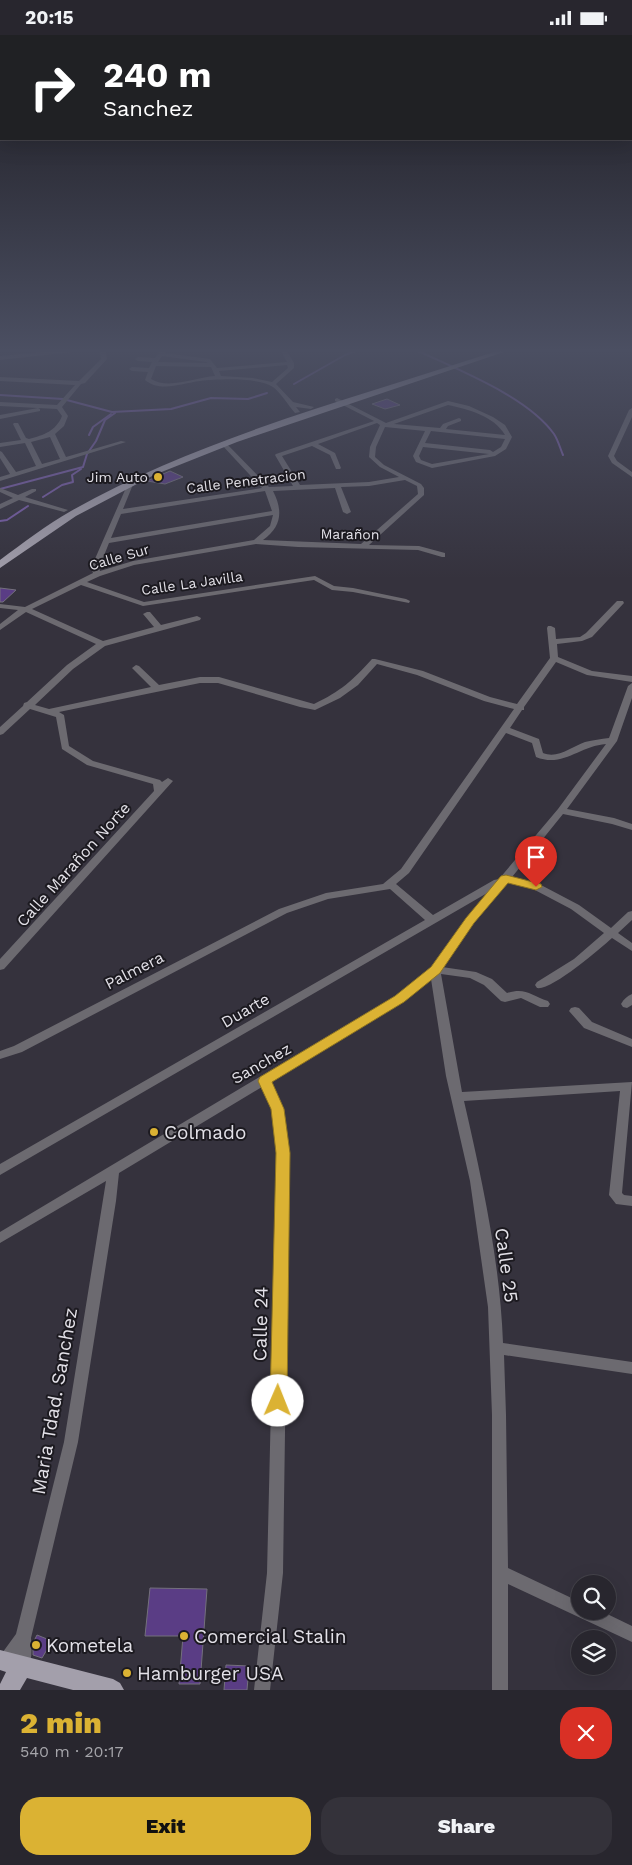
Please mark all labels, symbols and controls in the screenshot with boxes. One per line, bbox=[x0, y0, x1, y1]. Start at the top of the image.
text: 20:15 bbox=[25, 6, 74, 29]
text: 240 m bbox=[103, 54, 212, 96]
icon: right bbox=[20, 55, 85, 120]
text: Sanchez bbox=[103, 96, 193, 121]
street label: Calle Penetracion bbox=[186, 466, 306, 496]
place label: Jim Auto bbox=[87, 469, 148, 485]
marker: Jim Auto bbox=[152, 471, 164, 483]
street label: Marañon bbox=[320, 525, 380, 543]
street label: Calle Sur bbox=[87, 541, 151, 573]
street label: Calle La Javilla bbox=[140, 568, 244, 598]
street label: Calle Marañon Norte bbox=[13, 798, 134, 930]
pin bbox=[515, 836, 557, 887]
icon: arrive bbox=[522, 843, 550, 871]
street label: Palmera bbox=[102, 948, 167, 993]
street label: Duarte bbox=[218, 989, 273, 1032]
street label: Sanchez bbox=[228, 1039, 294, 1088]
place label: Colmado bbox=[164, 1121, 246, 1144]
marker: Colmado bbox=[148, 1126, 160, 1138]
street label: Calle 25 bbox=[490, 1226, 523, 1304]
street label: Calle 24 bbox=[248, 1286, 273, 1362]
street label: Maria Tdad. Sanchez bbox=[27, 1306, 82, 1496]
position arrow bbox=[251, 1374, 303, 1426]
map controls bbox=[571, 1575, 616, 1675]
button: search bbox=[571, 1575, 616, 1620]
place label: Comercial Stalin bbox=[194, 1625, 347, 1648]
marker: Comercial Stalin bbox=[178, 1630, 190, 1642]
button: layers bbox=[571, 1630, 616, 1675]
place label: Kometela bbox=[46, 1634, 134, 1657]
marker: Kometela bbox=[30, 1639, 42, 1651]
place label: Hamburger USA bbox=[137, 1662, 284, 1685]
marker: Hamburger USA bbox=[121, 1667, 133, 1679]
text: 2 min bbox=[20, 1705, 102, 1740]
button: close bbox=[560, 1707, 612, 1759]
text: 540 m · 20:17 bbox=[20, 1742, 124, 1761]
button: Exit bbox=[20, 1797, 311, 1855]
button: Share bbox=[321, 1797, 612, 1855]

